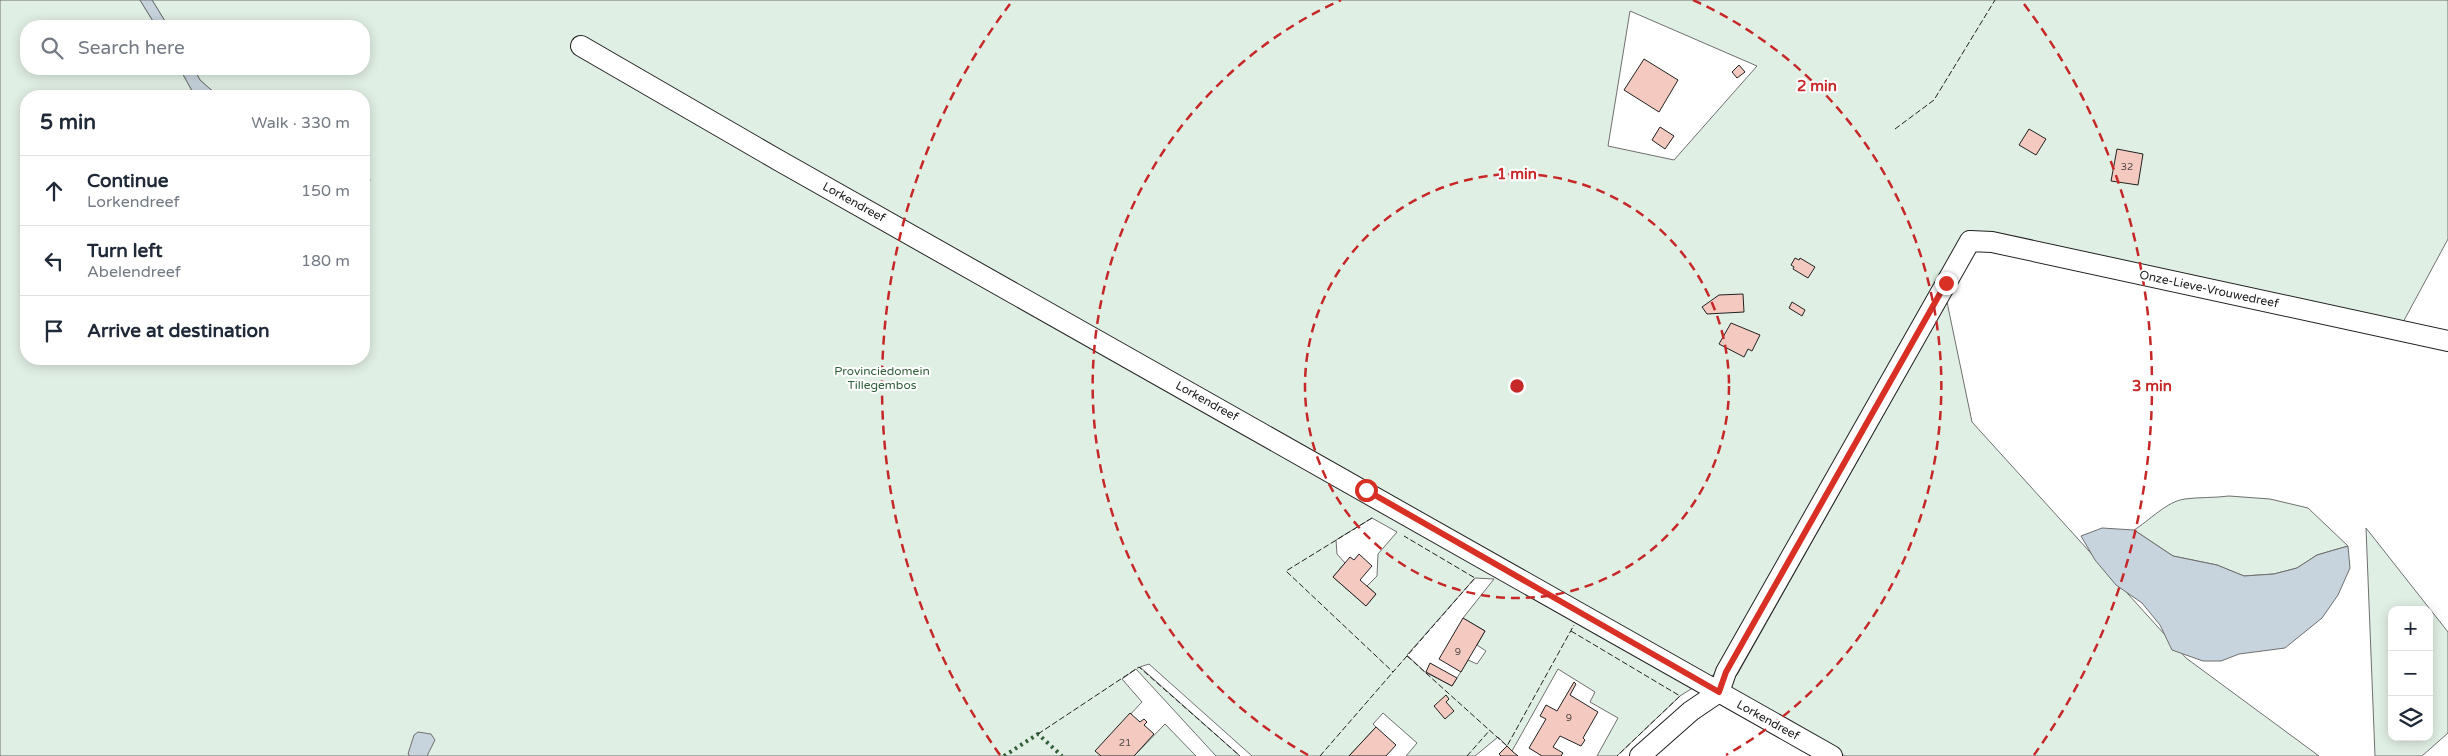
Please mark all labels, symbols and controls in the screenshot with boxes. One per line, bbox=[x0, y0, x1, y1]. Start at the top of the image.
search box bbox=[20, 20, 370, 75]
icon: search bbox=[38, 34, 66, 62]
text: Search here bbox=[78, 37, 185, 59]
text: 2 min bbox=[1797, 77, 1837, 95]
text: 5 min bbox=[40, 110, 96, 135]
text: Walk · 330 m bbox=[251, 113, 350, 133]
house number: 32 bbox=[2121, 161, 2133, 173]
text: 1 min bbox=[1497, 165, 1537, 183]
text: Continue bbox=[87, 170, 169, 192]
icon: ahead bbox=[40, 177, 68, 205]
street label: Lorkendreef bbox=[820, 179, 888, 225]
text: 150 m bbox=[301, 181, 350, 201]
text: Lorkendreef bbox=[87, 192, 180, 212]
text: Turn left bbox=[87, 240, 163, 262]
icon: left bbox=[40, 247, 68, 275]
text: 180 m bbox=[301, 251, 350, 271]
text: Abelendreef bbox=[87, 262, 181, 282]
street label: Onze-Lieve-Vrouwedreef bbox=[2138, 267, 2280, 311]
route end bbox=[1935, 272, 1958, 295]
icon: arrive bbox=[40, 317, 68, 345]
text: Arrive at destination bbox=[87, 320, 270, 342]
park label: Provinciedomein Tillegembos bbox=[834, 364, 930, 392]
centre of rings bbox=[1508, 377, 1526, 395]
text: 3 min bbox=[2132, 377, 2172, 395]
street label: Lorkendreef bbox=[1173, 378, 1241, 424]
route start bbox=[1355, 479, 1378, 502]
map controls bbox=[2388, 606, 2433, 741]
button: + bbox=[2388, 606, 2433, 651]
house number: 9 bbox=[1455, 646, 1461, 658]
button: − bbox=[2388, 651, 2433, 696]
button: layers bbox=[2388, 696, 2433, 741]
street label: Lorkendreef bbox=[1734, 697, 1802, 743]
house number: 9 bbox=[1566, 712, 1572, 724]
house number: 21 bbox=[1119, 737, 1131, 749]

